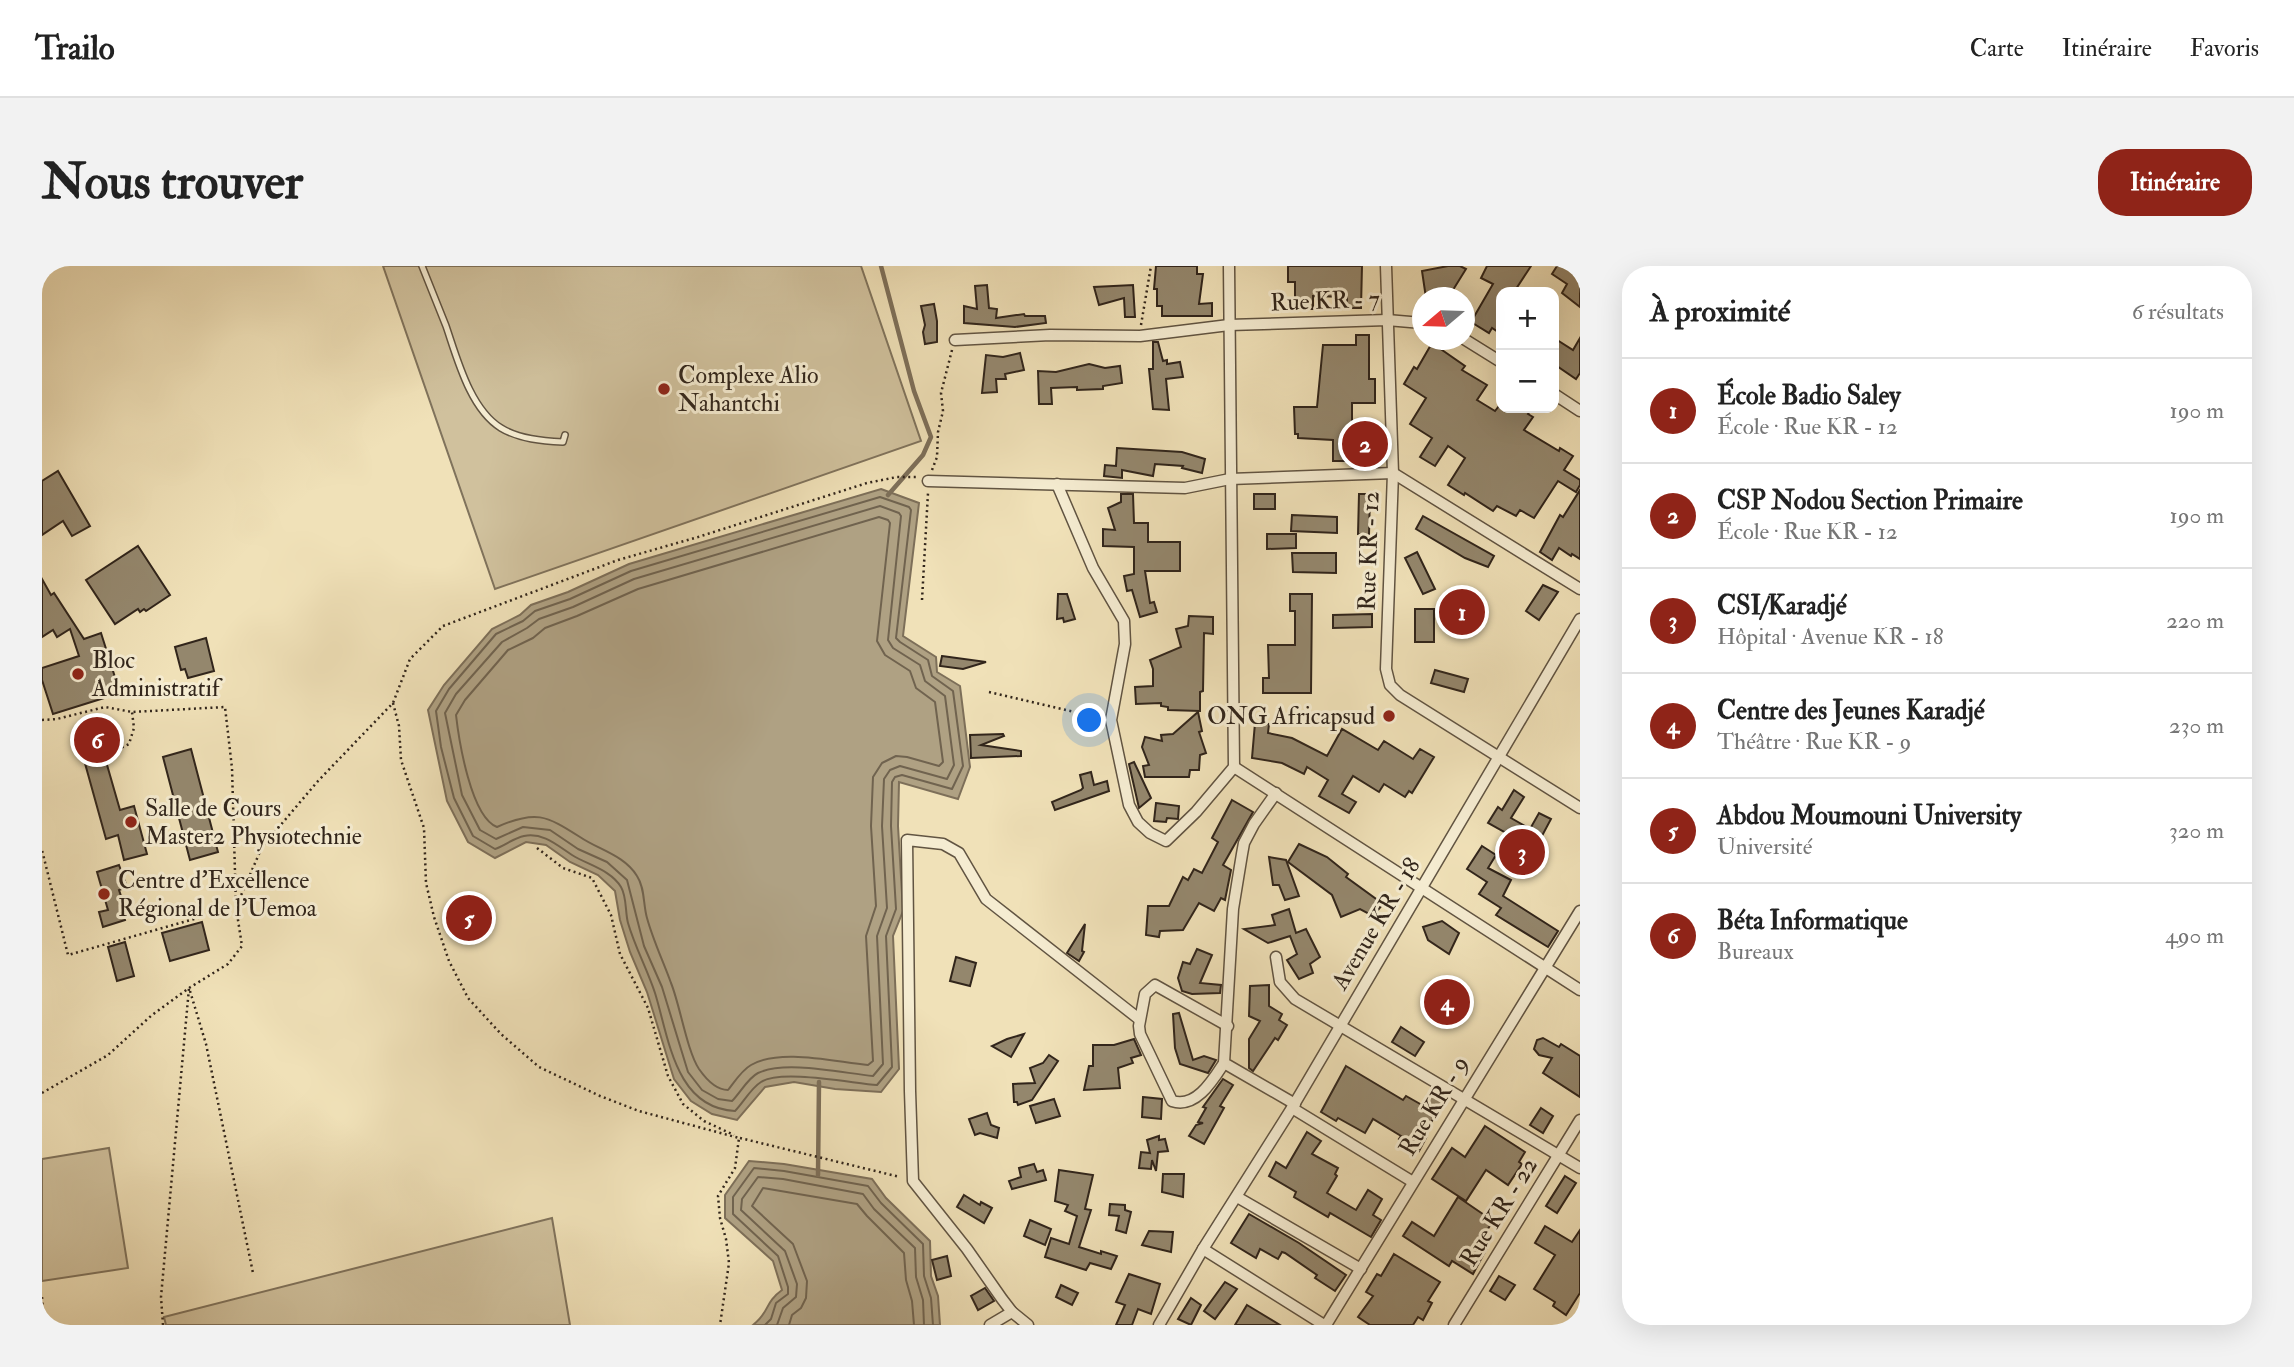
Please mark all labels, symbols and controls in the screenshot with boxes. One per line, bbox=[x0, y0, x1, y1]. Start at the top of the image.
text: Trailo bbox=[35, 28, 115, 69]
text: Carte bbox=[1970, 33, 2024, 64]
text: Itinéraire bbox=[2062, 33, 2152, 64]
text: Favoris bbox=[2190, 33, 2259, 64]
button: Itinéraire bbox=[2098, 149, 2252, 216]
text: Nous trouver bbox=[42, 152, 303, 213]
street label: Rue KR - 7 bbox=[1270, 284, 1380, 318]
north arrow bbox=[1412, 287, 1475, 350]
map controls bbox=[1496, 287, 1559, 413]
button: + bbox=[1496, 287, 1559, 350]
text: À proximité bbox=[1650, 293, 1790, 330]
text: 6 résultats bbox=[2132, 297, 2224, 326]
button: − bbox=[1496, 350, 1559, 413]
place label: Complexe Alio Nahantchi bbox=[678, 360, 819, 419]
text: École Badio Saley bbox=[1717, 380, 1901, 412]
marker: Complexe Alio Nahantchi bbox=[656, 381, 672, 397]
text: 1 bbox=[1669, 396, 1677, 425]
text: 190 m bbox=[2170, 396, 2224, 425]
text: École · Rue KR - 12 bbox=[1717, 412, 1898, 441]
pin: 2 bbox=[1342, 418, 1388, 470]
text: CSP Nodou Section Primaire bbox=[1717, 485, 2023, 517]
street label: Rue KR - 12 bbox=[1351, 491, 1387, 611]
text: 2 bbox=[1667, 501, 1679, 530]
text: 190 m bbox=[2170, 501, 2224, 530]
text: École · Rue KR - 12 bbox=[1717, 517, 1898, 546]
pin: 1 bbox=[1439, 586, 1485, 638]
text: CSI/Karadjé bbox=[1717, 590, 1847, 622]
text: 3 bbox=[1669, 606, 1677, 635]
text: 220 m bbox=[2166, 606, 2224, 635]
text: Hôpital · Avenue KR - 18 bbox=[1717, 622, 1944, 651]
place label: Bloc Administratif bbox=[91, 645, 223, 704]
marker: Bloc Administratif bbox=[70, 666, 86, 682]
text: Centre des Jeunes Karadjé bbox=[1717, 695, 1985, 727]
place label: ONG Africapsud bbox=[1207, 701, 1375, 732]
your location bbox=[1072, 703, 1106, 737]
marker: ONG Africapsud bbox=[1381, 708, 1397, 724]
text: 4 bbox=[1667, 711, 1679, 740]
text: 230 m bbox=[2169, 711, 2224, 740]
pin: 6 bbox=[74, 714, 120, 766]
text: Théâtre · Rue KR - 9 bbox=[1717, 727, 1911, 756]
place label: Salle de Cours Master2 Physiotechnie bbox=[145, 793, 362, 852]
text: Abdou Moumouni University bbox=[1717, 800, 2021, 832]
marker: Salle de Cours Master2 Physiotechnie bbox=[123, 814, 139, 830]
text: 5 bbox=[1668, 816, 1678, 845]
text: 320 m bbox=[2169, 816, 2224, 845]
pin: 3 bbox=[1499, 826, 1545, 878]
text: Université bbox=[1717, 832, 1812, 861]
street label: Avenue KR - 18 bbox=[1324, 852, 1428, 997]
place label: Centre d'Excellence Régional de l'Uemoa bbox=[118, 865, 318, 924]
marker: Centre d'Excellence Régional de l'Uemoa bbox=[96, 886, 112, 902]
pin: 5 bbox=[446, 892, 492, 944]
text: Béta Informatique bbox=[1717, 905, 1908, 937]
text: 6 bbox=[1667, 921, 1679, 950]
text: 490 m bbox=[2165, 921, 2224, 950]
text: Bureaux bbox=[1717, 937, 1794, 966]
pin: 4 bbox=[1424, 976, 1470, 1028]
street label: Rue KR - 9 bbox=[1392, 1050, 1476, 1162]
street label: Rue KR - 22 bbox=[1453, 1152, 1545, 1272]

